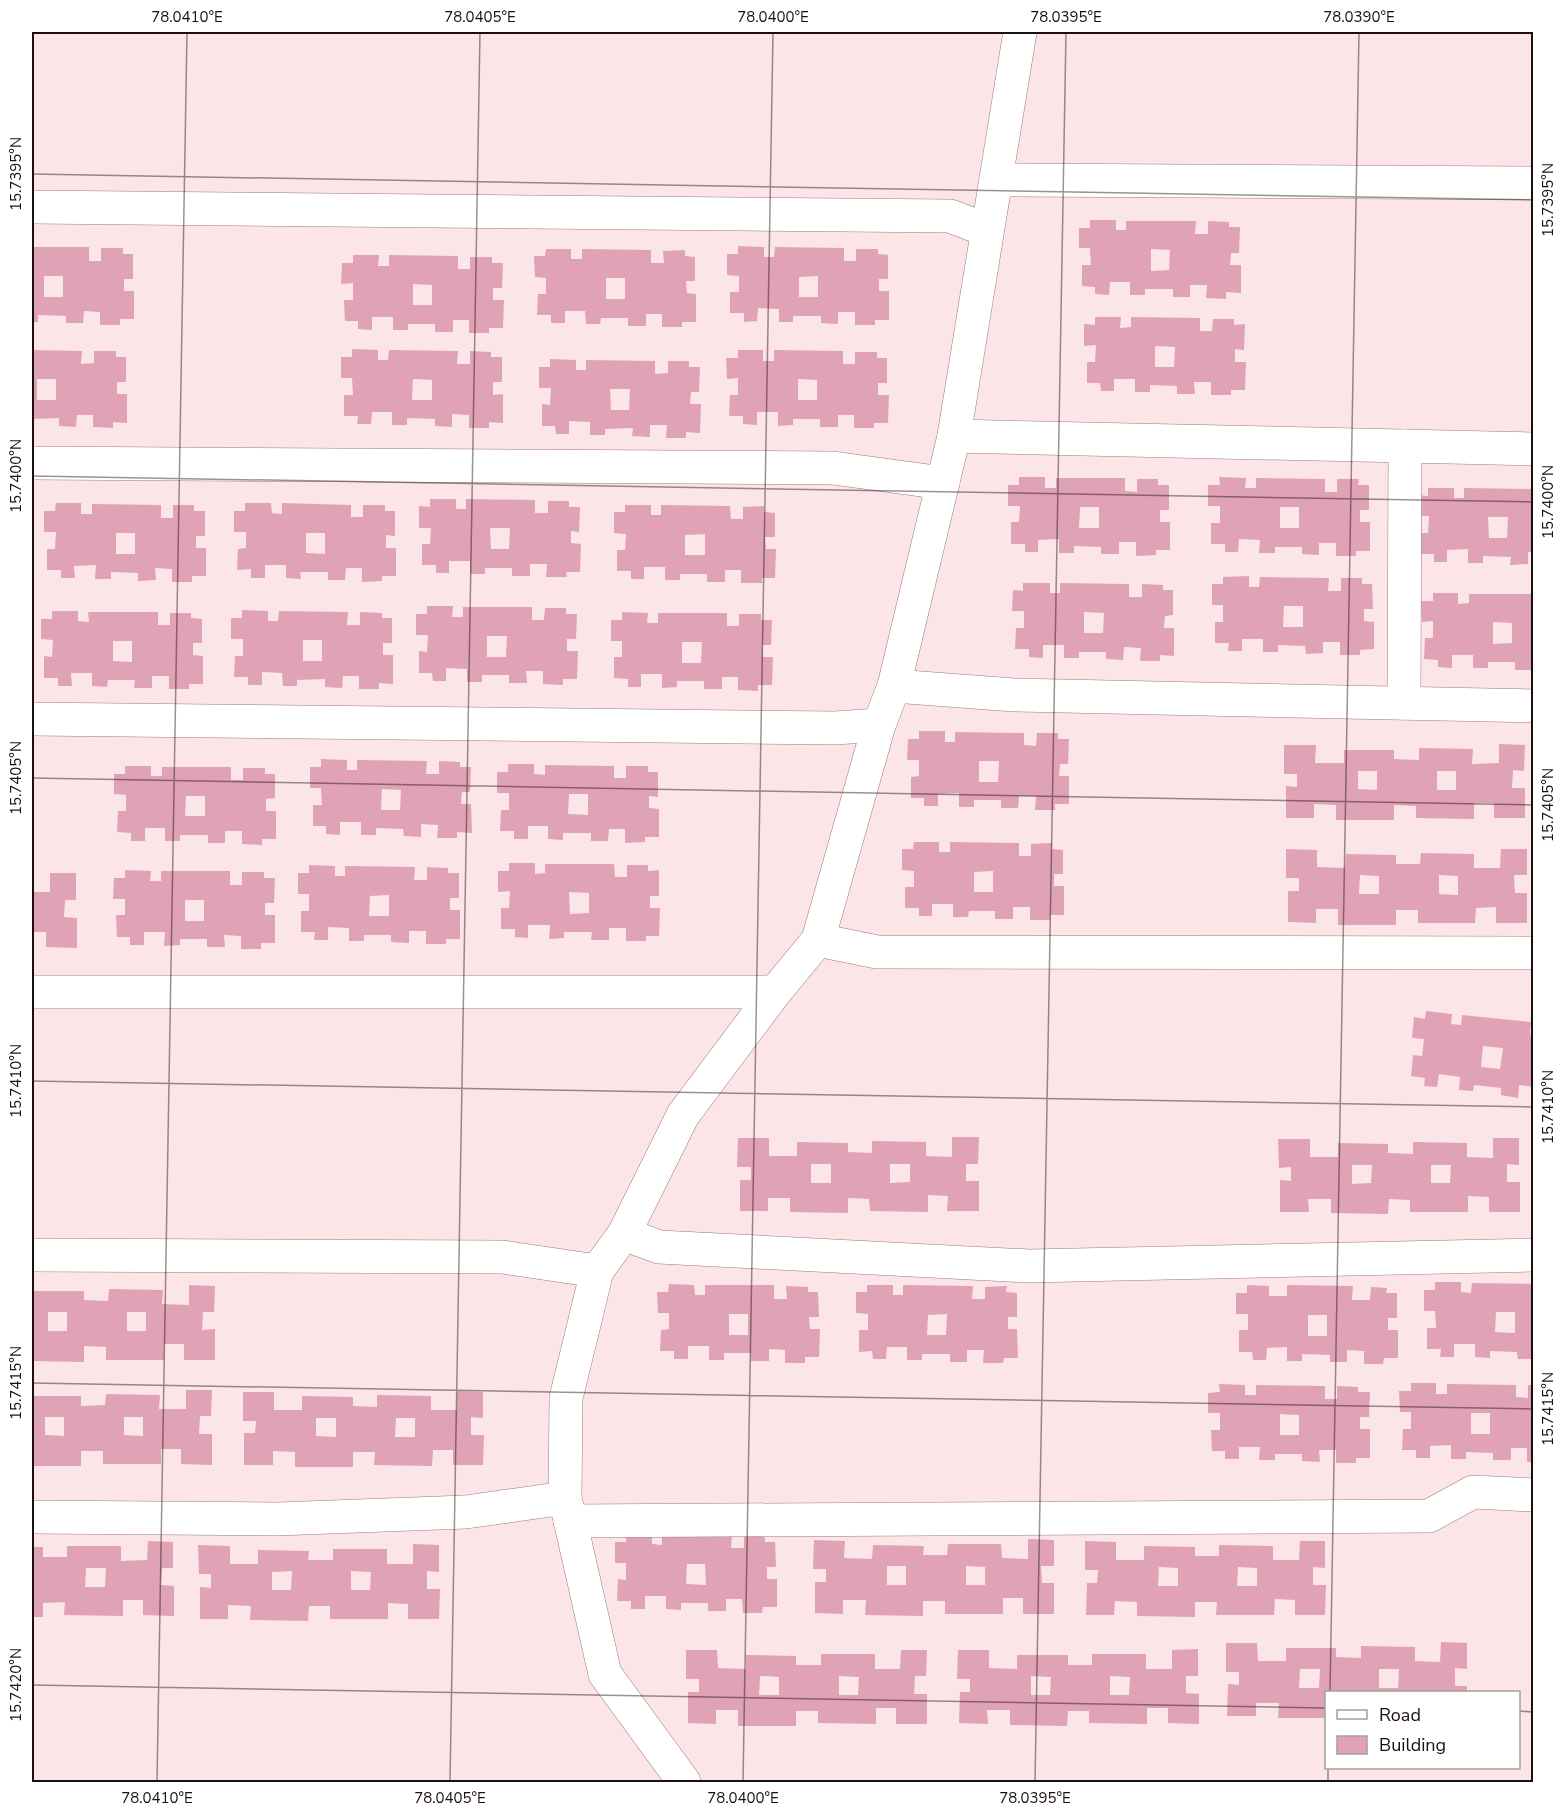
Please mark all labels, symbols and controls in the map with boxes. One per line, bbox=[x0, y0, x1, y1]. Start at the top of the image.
text: 78.0410°E bbox=[151, 7, 223, 27]
text: 78.0405°E bbox=[444, 7, 516, 27]
text: 78.0400°E bbox=[737, 7, 809, 27]
text: 78.0395°E bbox=[1030, 7, 1102, 27]
text: 78.0390°E bbox=[1323, 7, 1395, 27]
text: 15.7395°N bbox=[6, 137, 26, 211]
text: 15.7395°N bbox=[1538, 163, 1558, 237]
text: 15.7400°N bbox=[6, 439, 26, 513]
text: 15.7400°N bbox=[1538, 465, 1558, 539]
text: 15.7405°N bbox=[6, 741, 26, 815]
text: 15.7405°N bbox=[1538, 768, 1558, 842]
text: 15.7410°N bbox=[6, 1044, 26, 1118]
text: 15.7410°N bbox=[1538, 1070, 1558, 1144]
text: 15.7415°N bbox=[6, 1346, 26, 1420]
text: 15.7415°N bbox=[1538, 1372, 1558, 1446]
text: 15.7420°N bbox=[6, 1648, 26, 1722]
legend bbox=[1325, 1691, 1520, 1769]
text: Road bbox=[1379, 1703, 1421, 1727]
text: Building bbox=[1379, 1733, 1446, 1757]
text: 78.0410°E bbox=[121, 1788, 193, 1808]
text: 78.0405°E bbox=[414, 1788, 486, 1808]
text: 78.0400°E bbox=[707, 1788, 779, 1808]
text: 78.0395°E bbox=[999, 1788, 1071, 1808]

